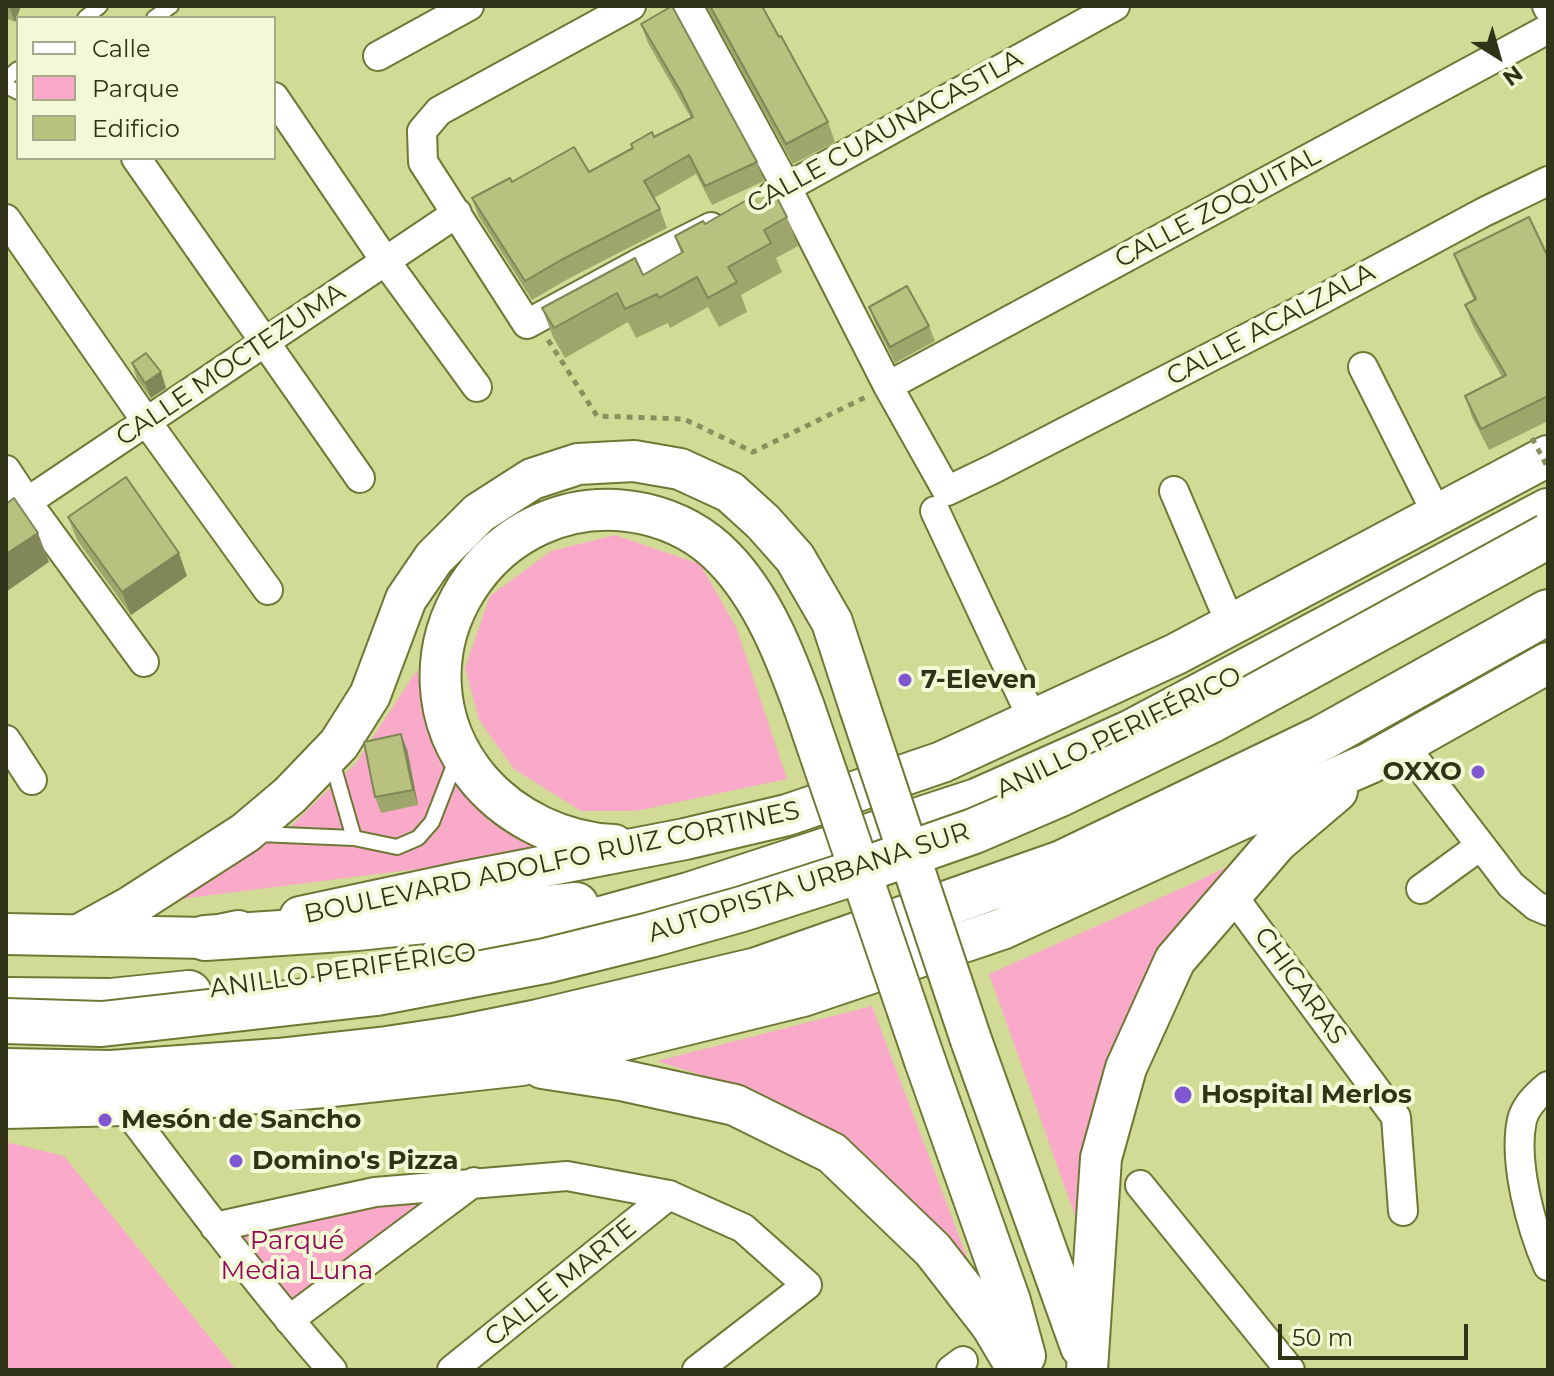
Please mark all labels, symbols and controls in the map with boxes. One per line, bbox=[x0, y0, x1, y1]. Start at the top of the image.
legend bbox=[16, 16, 276, 160]
north arrow bbox=[1458, 16, 1538, 96]
text: Calle bbox=[92, 34, 150, 63]
street label: CALLE CUAUNACASTLA bbox=[742, 43, 1028, 221]
text: N bbox=[1498, 59, 1528, 92]
text: Parque bbox=[92, 74, 179, 103]
text: Edificio bbox=[92, 114, 180, 143]
street label: CALLE ZOQUITAL bbox=[1110, 141, 1326, 275]
street label: CALLE ACALZALA bbox=[1162, 257, 1380, 393]
street label: CALLE MOCTEZUMA bbox=[111, 277, 351, 453]
street label: ANILLO PERIFÉRICO bbox=[991, 660, 1247, 806]
place label: 7-Eleven bbox=[921, 664, 1037, 696]
marker: 7-Eleven bbox=[896, 671, 914, 689]
place label: OXXO bbox=[1383, 756, 1462, 788]
marker: OXXO bbox=[1469, 763, 1487, 781]
street label: BOULEVARD ADOLFO RUIZ CORTINES bbox=[301, 795, 803, 931]
street label: AUTOPISTA URBANA SUR bbox=[644, 816, 974, 950]
street label: CHICARAS bbox=[1247, 921, 1353, 1051]
street label: ANILLO PERIFÉRICO bbox=[208, 937, 478, 1005]
place label: Hospital Merlos bbox=[1201, 1079, 1412, 1111]
marker: Hospital Merlos bbox=[1172, 1084, 1194, 1106]
place label: Mesón de Sancho bbox=[121, 1104, 361, 1136]
marker: Mesón de Sancho bbox=[96, 1111, 114, 1129]
place label: Domino's Pizza bbox=[252, 1145, 459, 1177]
marker: Domino's Pizza bbox=[227, 1152, 245, 1170]
street label: CALLE MARTE bbox=[479, 1212, 643, 1354]
park label: Parqué Media Luna bbox=[221, 1225, 373, 1286]
scale bar bbox=[1282, 1308, 1472, 1358]
text: 50 m bbox=[1292, 1323, 1353, 1352]

